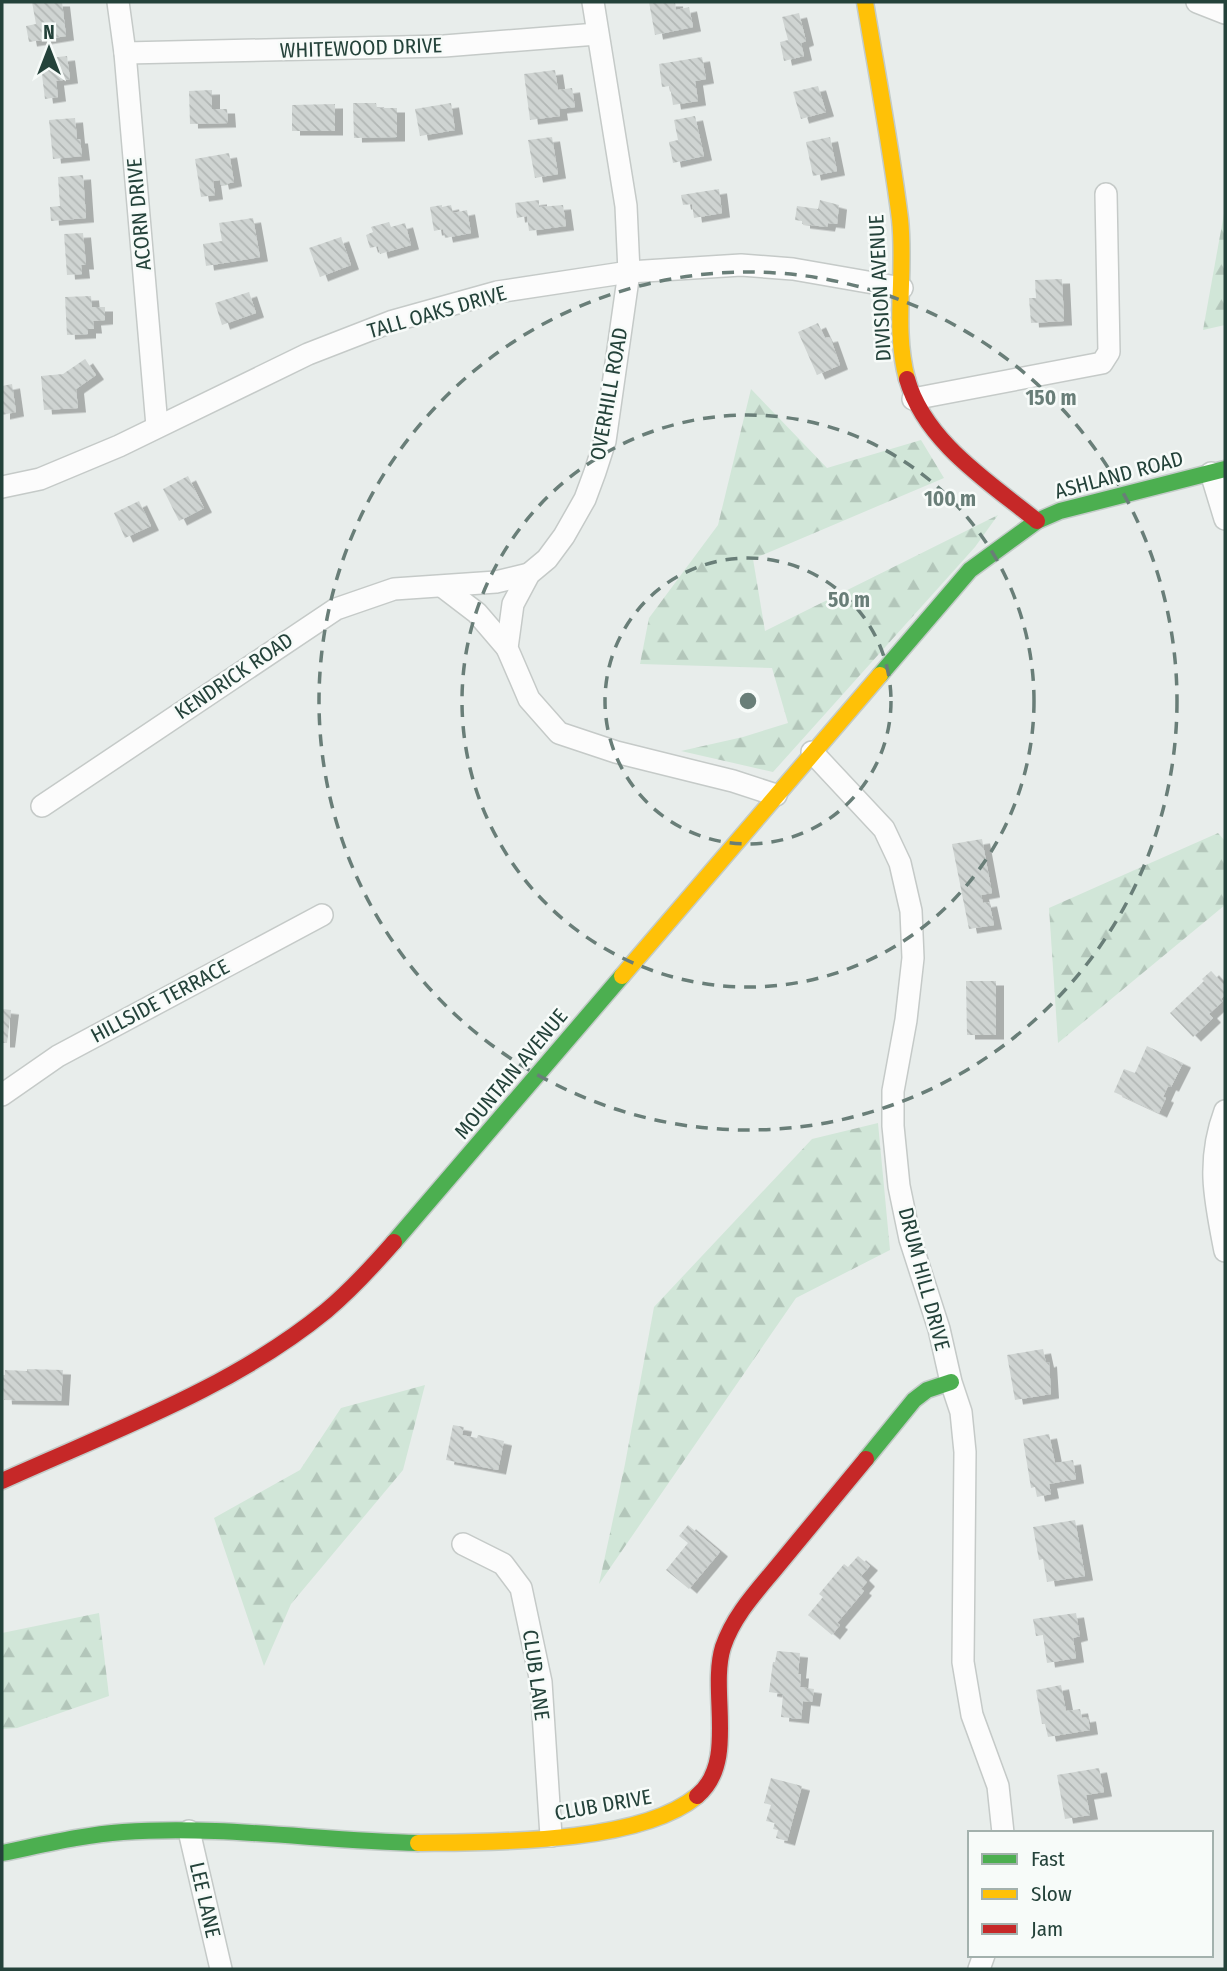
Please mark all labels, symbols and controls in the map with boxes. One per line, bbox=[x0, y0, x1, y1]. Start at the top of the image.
north arrow bbox=[14, 14, 84, 84]
text: N bbox=[43, 21, 55, 44]
street label: WHITEWOOD DRIVE bbox=[279, 32, 443, 64]
street label: ACORN DRIVE bbox=[121, 156, 157, 271]
street label: DIVISION AVENUE bbox=[863, 214, 897, 362]
street label: TALL OAKS DRIVE bbox=[365, 280, 510, 344]
street label: OVERHILL ROAD bbox=[585, 326, 633, 462]
text: 150 m bbox=[1025, 385, 1077, 411]
street label: ASHLAND ROAD bbox=[1052, 445, 1186, 505]
text: 100 m bbox=[924, 486, 976, 512]
text: 50 m bbox=[828, 587, 870, 613]
street label: KENDRICK ROAD bbox=[170, 627, 298, 725]
centre of rings bbox=[736, 689, 760, 713]
street label: HILLSIDE TERRACE bbox=[86, 953, 234, 1048]
street label: MOUNTAIN AVENUE bbox=[449, 1003, 573, 1144]
street label: DRUM HILL DRIVE bbox=[892, 1205, 956, 1354]
street label: CLUB LANE bbox=[517, 1628, 555, 1722]
street label: CLUB DRIVE bbox=[553, 1784, 654, 1826]
legend bbox=[968, 1831, 1213, 1957]
text: Fast bbox=[1031, 1846, 1065, 1872]
street label: LEE LANE bbox=[184, 1860, 226, 1941]
text: Slow bbox=[1031, 1881, 1072, 1907]
text: Jam bbox=[1031, 1916, 1063, 1942]

